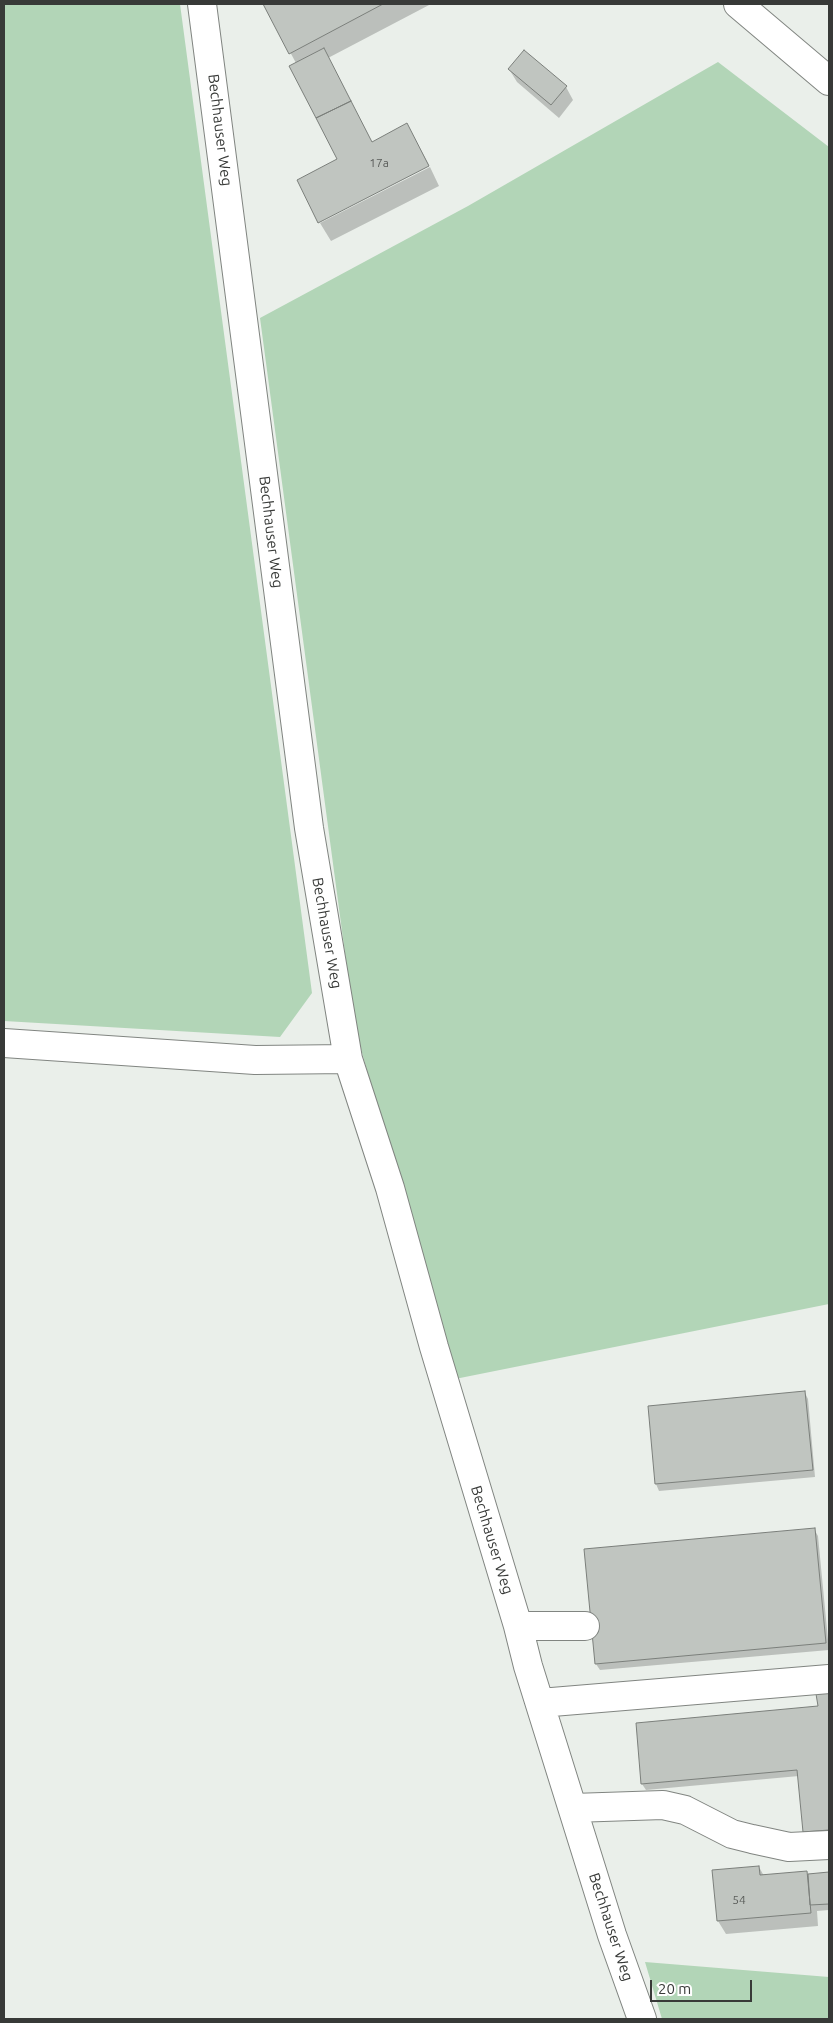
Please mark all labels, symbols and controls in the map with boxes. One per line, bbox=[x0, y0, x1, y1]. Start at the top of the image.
street label: Bechhauser Weg bbox=[204, 73, 236, 187]
house number: 17a bbox=[369, 156, 389, 170]
street label: Bechhauser Weg bbox=[255, 475, 287, 589]
street label: Bechhauser Weg bbox=[308, 876, 346, 990]
street label: Bechhauser Weg bbox=[467, 1484, 517, 1596]
street label: Bechhauser Weg bbox=[585, 1871, 637, 1983]
house number: 54 bbox=[732, 1893, 746, 1907]
scale bar bbox=[653, 1970, 756, 2002]
text: 20 m bbox=[658, 1980, 691, 1997]

